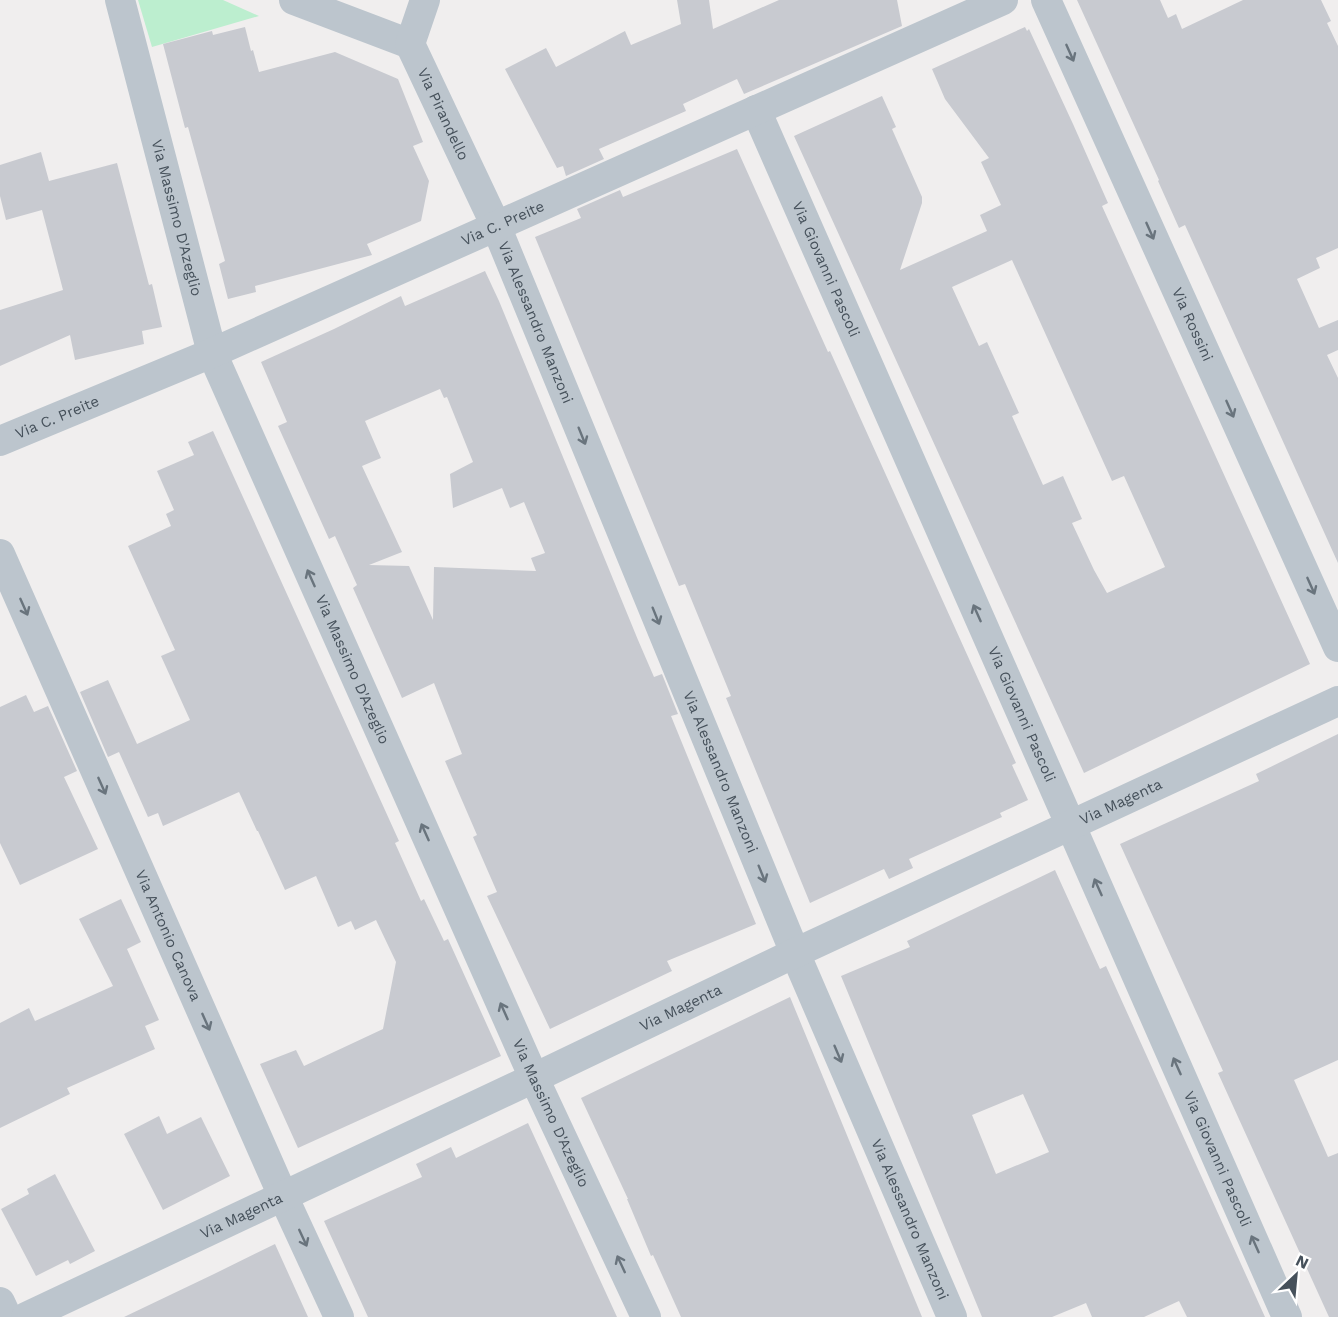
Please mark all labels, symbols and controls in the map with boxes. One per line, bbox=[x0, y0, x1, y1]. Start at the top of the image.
one-way arrow bbox=[1064, 44, 1076, 62]
street label: Via Pirandello bbox=[414, 65, 473, 163]
street label: Via Massimo D'Azeglio bbox=[148, 137, 206, 298]
street label: Via C. Preite bbox=[459, 197, 547, 250]
street label: Via Giovanni Pascoli bbox=[788, 199, 864, 340]
one-way arrow bbox=[1145, 221, 1156, 240]
street label: Via Alessandro Manzoni bbox=[494, 239, 577, 406]
street label: Via Rossini bbox=[1168, 285, 1217, 364]
street label: Via C. Preite bbox=[13, 392, 102, 443]
one-way arrow bbox=[1225, 399, 1237, 417]
one-way arrow bbox=[577, 426, 588, 444]
one-way arrow bbox=[305, 569, 317, 587]
one-way arrow bbox=[1305, 577, 1317, 595]
street label: Via Massimo D'Azeglio bbox=[312, 592, 394, 747]
one-way arrow bbox=[18, 598, 30, 616]
one-way arrow bbox=[971, 604, 982, 622]
one-way arrow bbox=[651, 606, 662, 625]
street label: Via Giovanni Pascoli bbox=[984, 644, 1059, 785]
street label: Via Alessandro Manzoni bbox=[679, 688, 762, 855]
street label: Via Magenta bbox=[1077, 775, 1165, 829]
one-way arrow bbox=[97, 776, 109, 794]
one-way arrow bbox=[419, 824, 430, 842]
one-way arrow bbox=[757, 864, 768, 883]
street label: Via Antonio Canova bbox=[131, 867, 205, 1004]
one-way arrow bbox=[1092, 879, 1103, 897]
street label: Via Magenta bbox=[637, 980, 725, 1035]
one-way arrow bbox=[498, 1002, 509, 1020]
one-way arrow bbox=[201, 1012, 213, 1030]
street label: Via Massimo D'Azeglio bbox=[509, 1036, 593, 1190]
one-way arrow bbox=[833, 1044, 845, 1062]
one-way arrow bbox=[1170, 1057, 1182, 1075]
street label: Via Giovanni Pascoli bbox=[1180, 1088, 1255, 1230]
street label: Via Alessandro Manzoni bbox=[867, 1136, 952, 1303]
street label: Via Magenta bbox=[197, 1188, 286, 1243]
one-way arrow bbox=[297, 1229, 309, 1247]
one-way arrow bbox=[1249, 1236, 1260, 1254]
north arrow bbox=[1266, 1245, 1326, 1305]
text: N bbox=[1293, 1251, 1312, 1273]
one-way arrow bbox=[614, 1255, 626, 1273]

